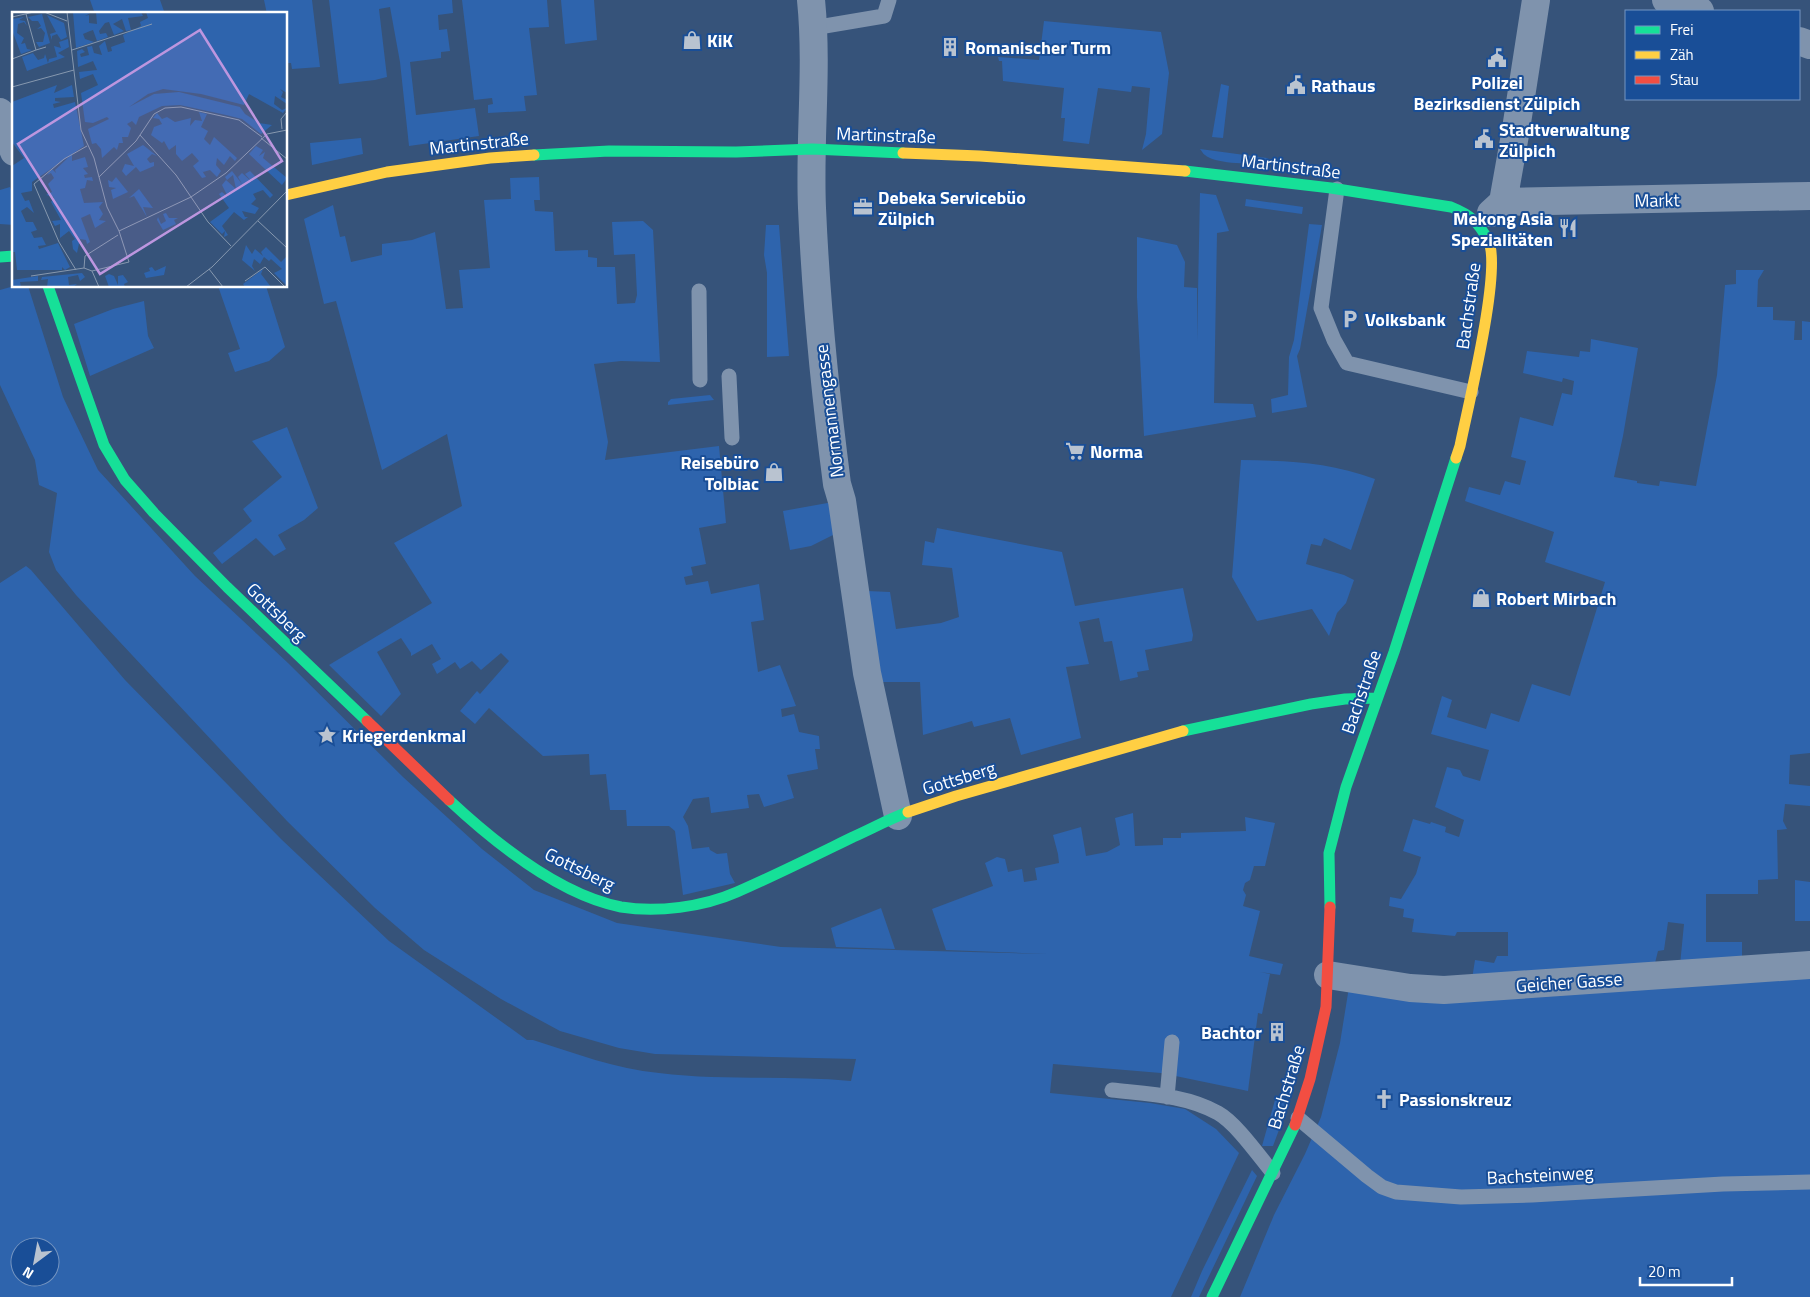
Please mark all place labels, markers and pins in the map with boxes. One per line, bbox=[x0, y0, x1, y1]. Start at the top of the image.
place label: KiK bbox=[707, 27, 733, 54]
shop icon: KiK bbox=[681, 29, 703, 51]
place label: Romanischer Turm bbox=[965, 34, 1111, 61]
building icon: Romanischer Turm bbox=[939, 36, 961, 58]
public building icon: Polizei Bezirksdienst Zülpich bbox=[1486, 47, 1508, 69]
place label: Polizei Bezirksdienst Zülpich bbox=[1414, 69, 1580, 117]
place label: Rathaus bbox=[1311, 72, 1375, 99]
public building icon: Rathaus bbox=[1285, 74, 1307, 96]
place label: Stadtverwaltung Zülpich bbox=[1499, 116, 1630, 164]
public building icon: Stadtverwaltung Zülpich bbox=[1473, 128, 1495, 150]
place label: Debeka Servicebüo Zülpich bbox=[878, 184, 1026, 232]
office icon: Debeka Servicebüo Zülpich bbox=[852, 196, 874, 218]
place label: Mekong Asia Spezialitäten bbox=[1451, 205, 1553, 253]
restaurant icon: Mekong Asia Spezialitäten bbox=[1557, 217, 1579, 239]
place label: Volksbank bbox=[1365, 306, 1446, 333]
parking icon: Volksbank bbox=[1339, 308, 1361, 330]
place label: Norma bbox=[1090, 438, 1143, 465]
supermarket icon: Norma bbox=[1064, 440, 1086, 462]
place label: Reisebüro Tolbiac bbox=[680, 449, 759, 497]
shop icon: Reisebüro Tolbiac bbox=[763, 461, 785, 483]
place label: Robert Mirbach bbox=[1496, 585, 1617, 612]
shop icon: Robert Mirbach bbox=[1470, 587, 1492, 609]
place label: Kriegerdenkmal bbox=[342, 722, 466, 749]
place icon: Kriegerdenkmal bbox=[316, 724, 338, 746]
place label: Bachtor bbox=[1201, 1019, 1262, 1046]
building icon: Bachtor bbox=[1266, 1021, 1288, 1043]
place label: Passionskreuz bbox=[1399, 1086, 1512, 1113]
church icon: Passionskreuz bbox=[1373, 1088, 1395, 1110]

